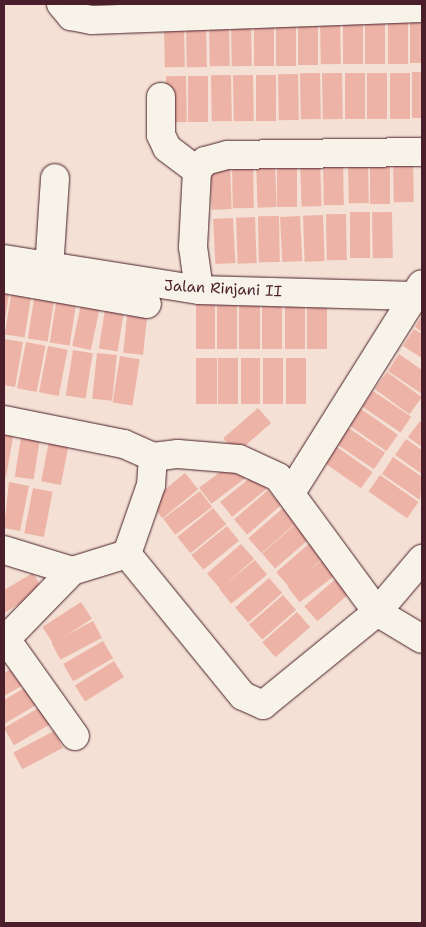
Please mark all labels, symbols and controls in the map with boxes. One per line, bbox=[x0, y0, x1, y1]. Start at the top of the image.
street label: Jalan Rinjani II bbox=[164, 277, 282, 301]

